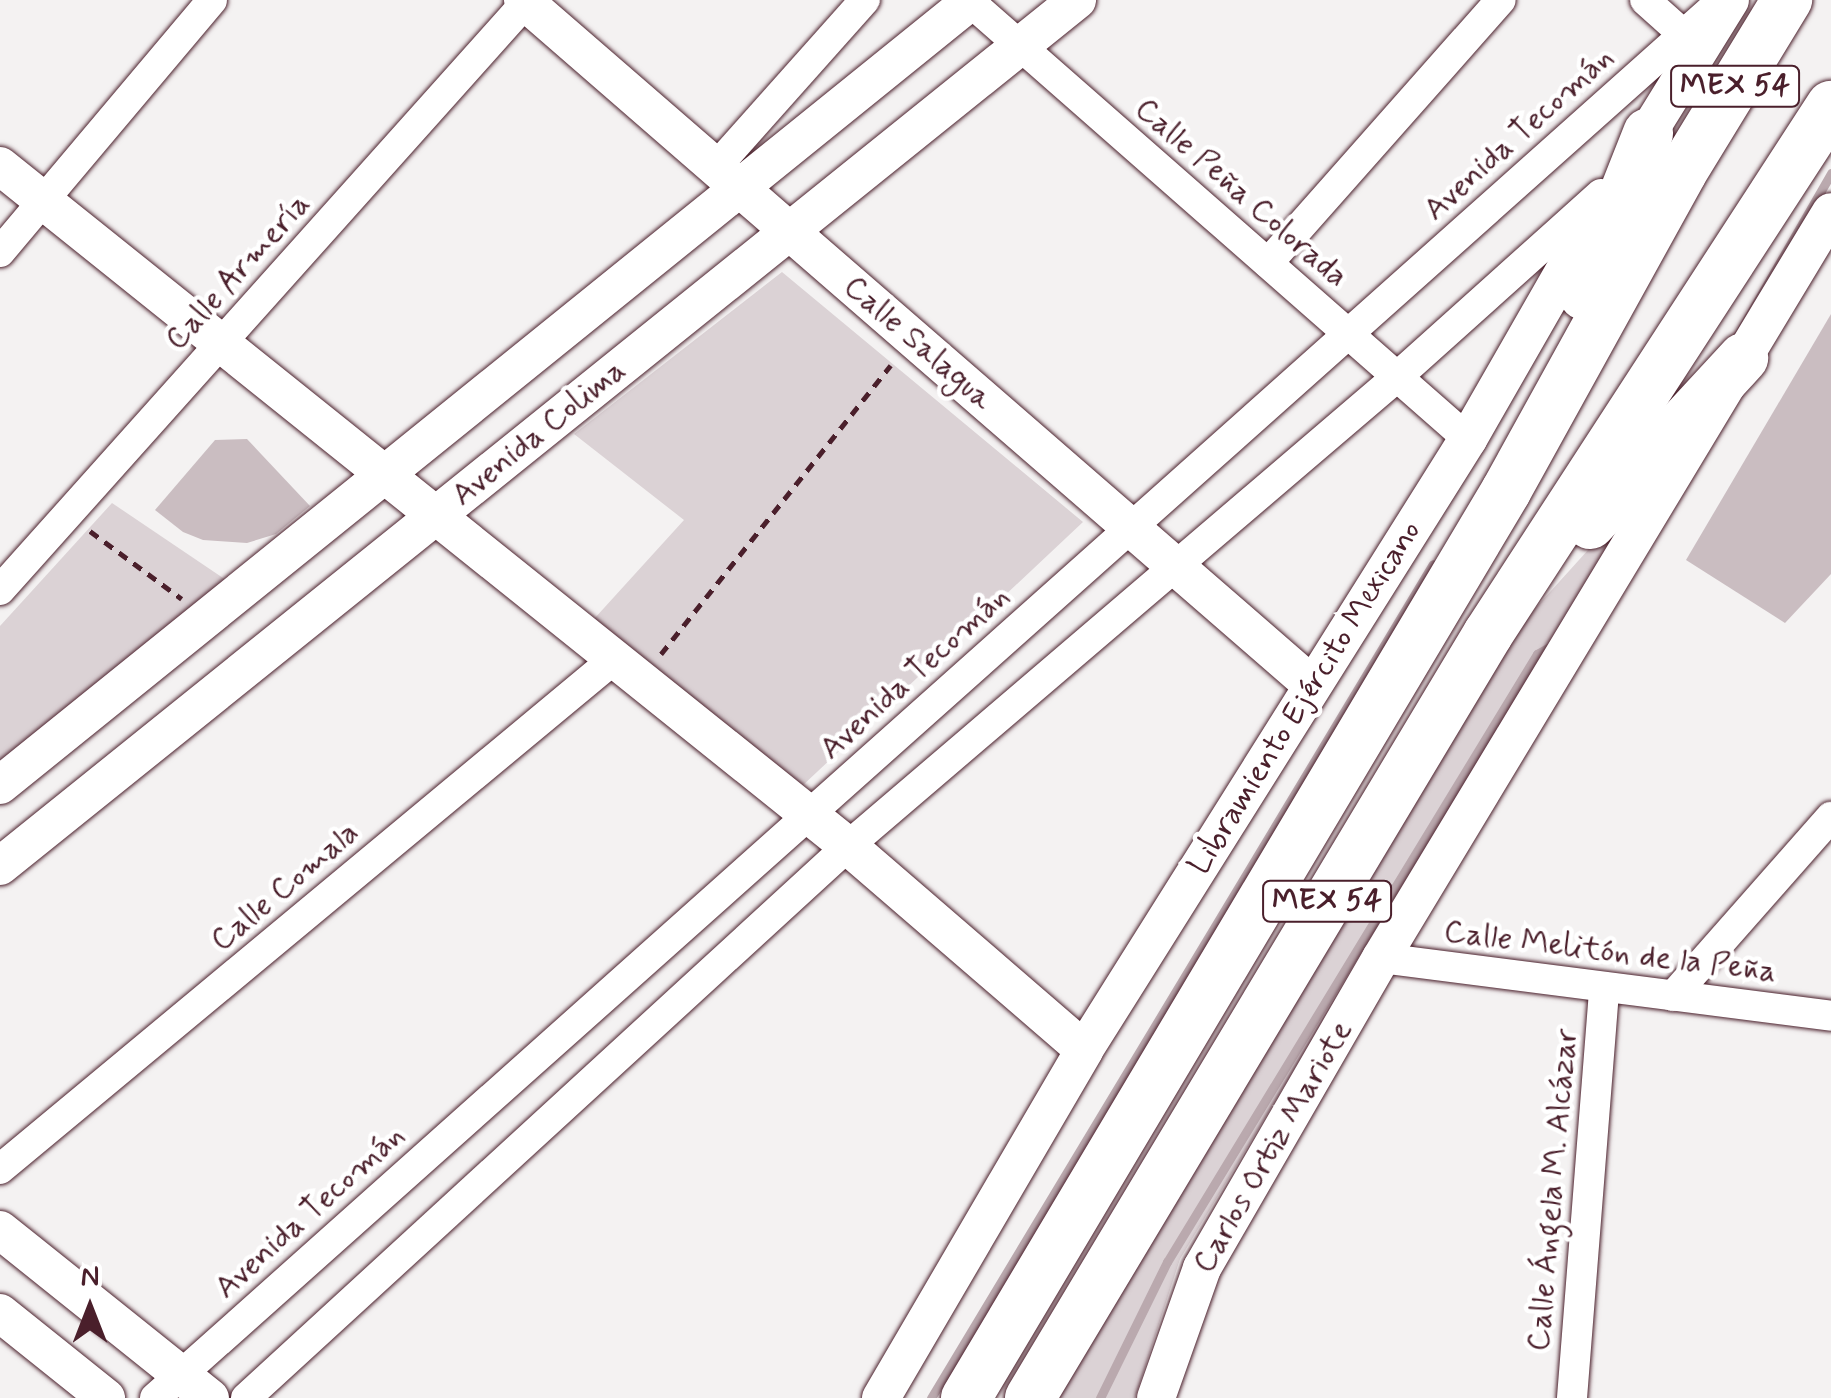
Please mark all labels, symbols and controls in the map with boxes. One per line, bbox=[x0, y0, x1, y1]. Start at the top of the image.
street label: Avenida Tecomán bbox=[1418, 40, 1620, 228]
road number: MEX 54 bbox=[1670, 61, 1800, 111]
street label: Calle Peña Colorada bbox=[1126, 89, 1356, 297]
street label: Calle Armería bbox=[158, 186, 318, 358]
street label: Calle Salagua bbox=[835, 267, 1001, 419]
street label: Avenida Colima bbox=[444, 351, 634, 515]
street label: Libramiento Ejército Mexicano bbox=[1180, 514, 1430, 882]
street label: Avenida Tecomán bbox=[814, 579, 1016, 767]
street label: Calle Comala bbox=[202, 813, 368, 961]
road number: MEX 54 bbox=[1262, 876, 1392, 926]
street label: Calle Melitón de la Peña bbox=[1442, 913, 1778, 991]
street label: Carlos Ortiz Mariote bbox=[1186, 1016, 1360, 1278]
street label: Calle Ángela M. Alcázar bbox=[1520, 1027, 1586, 1353]
street label: Avenida Tecomán bbox=[209, 1118, 411, 1306]
north arrow bbox=[40, 1258, 140, 1358]
text: N bbox=[81, 1259, 99, 1296]

